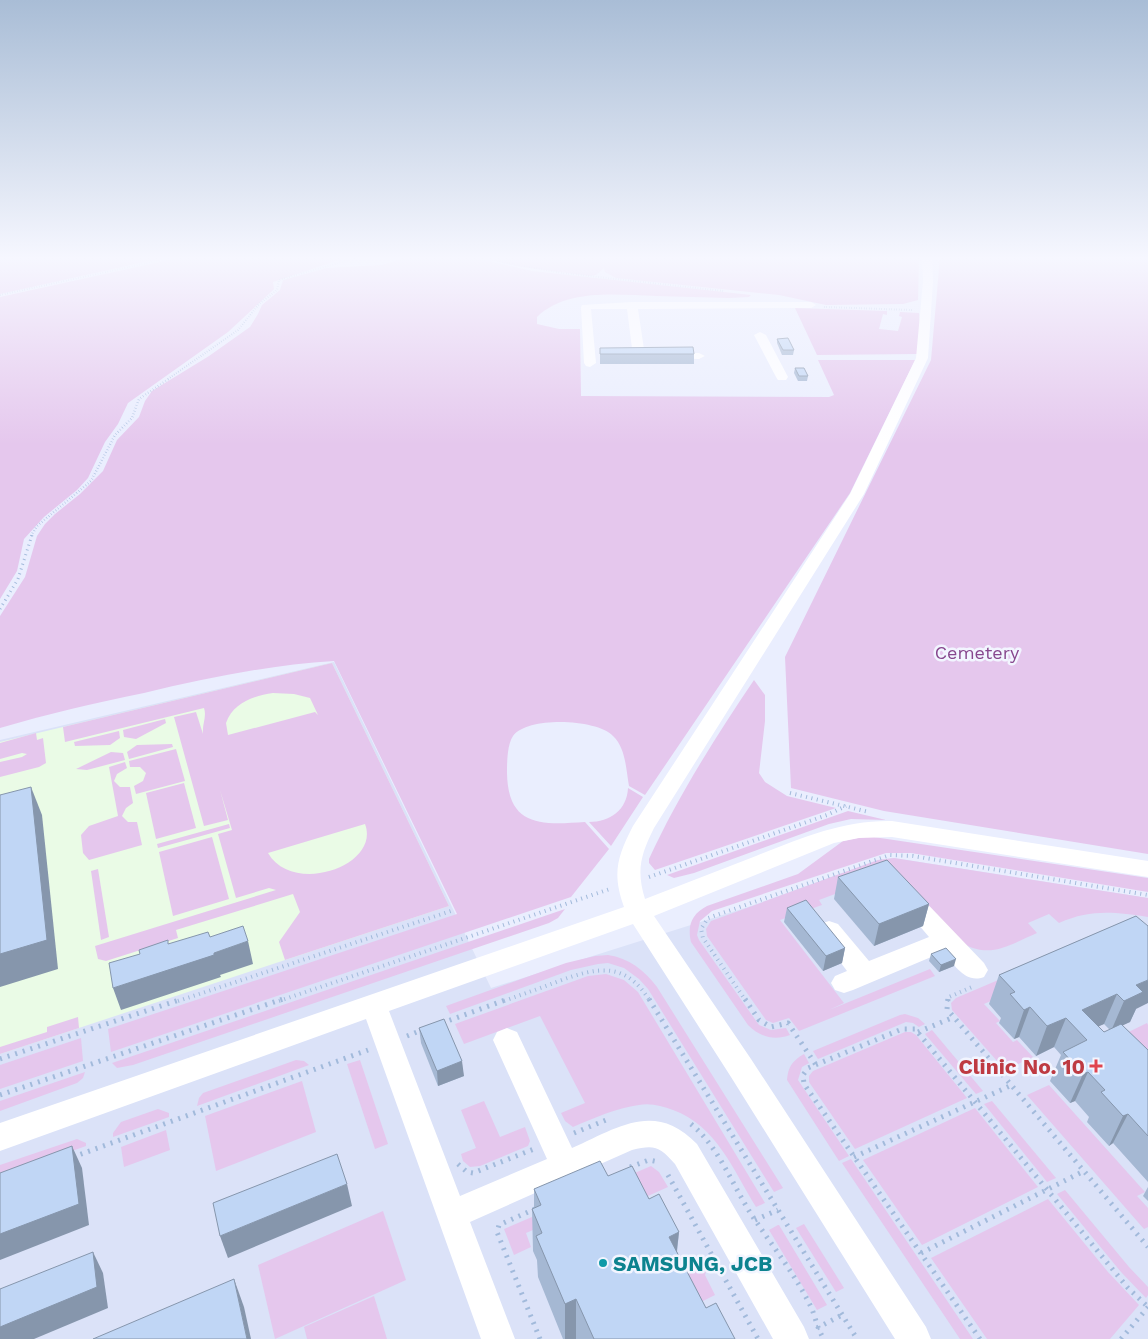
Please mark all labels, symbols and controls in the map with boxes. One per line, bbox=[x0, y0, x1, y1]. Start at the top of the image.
park label: Cemetery bbox=[935, 642, 1020, 663]
place label: Clinic No. 10 bbox=[958, 1054, 1085, 1079]
marker: Clinic No. 10 bbox=[1089, 1059, 1103, 1073]
place label: SAMSUNG, JCB bbox=[613, 1251, 772, 1276]
marker: SAMSUNG, JCB bbox=[597, 1257, 609, 1269]

